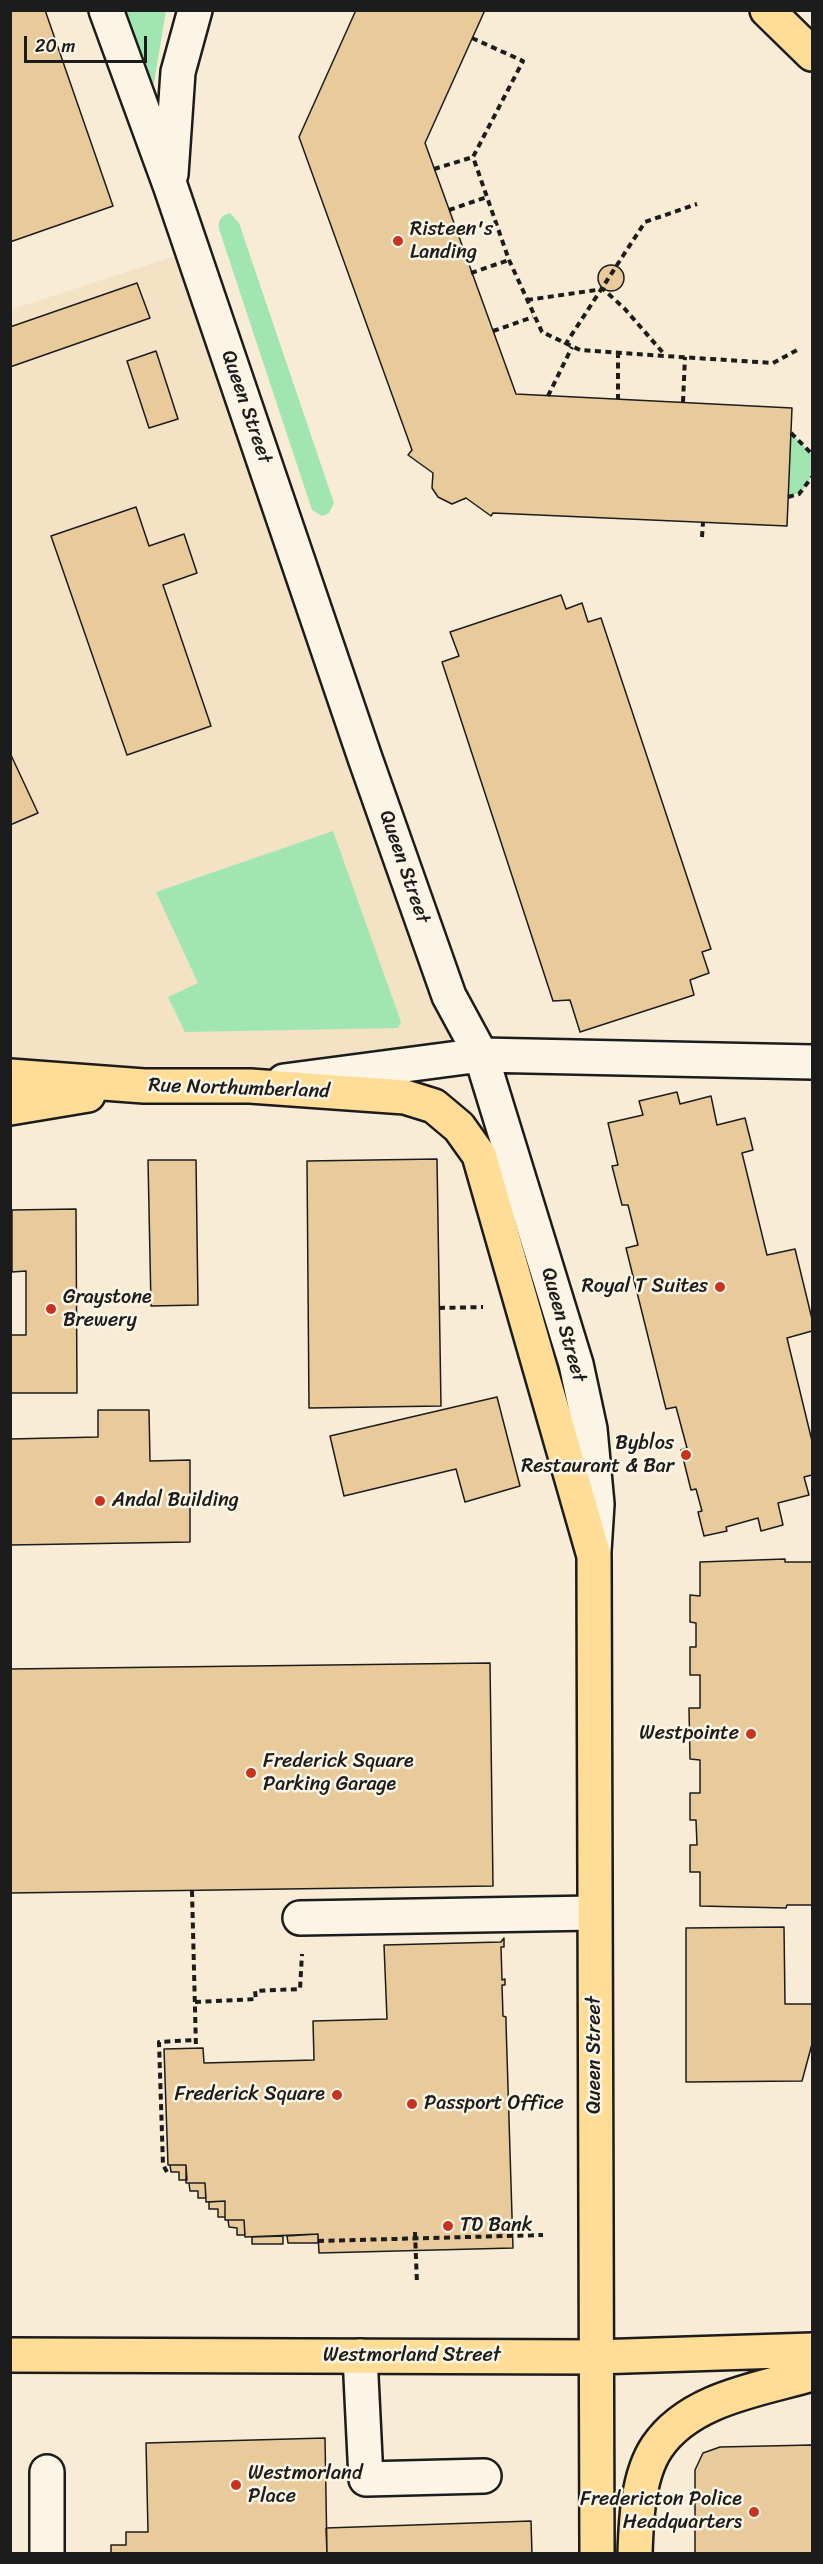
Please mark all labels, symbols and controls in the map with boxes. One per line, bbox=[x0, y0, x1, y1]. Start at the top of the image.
scale bar bbox=[27, 24, 150, 62]
text: 20 m bbox=[35, 30, 75, 62]
place label: Risteen's Landing bbox=[410, 218, 493, 265]
marker: Risteen's Landing bbox=[391, 234, 405, 248]
street label: Queen Street bbox=[215, 347, 277, 467]
street label: Queen Street bbox=[373, 807, 435, 927]
street label: Rue Northumberland bbox=[148, 1074, 330, 1104]
street label: Queen Street bbox=[535, 1265, 591, 1385]
place label: Royal T Suites bbox=[582, 1275, 708, 1299]
marker: Royal T Suites bbox=[713, 1280, 727, 1294]
place label: Graystone Brewery bbox=[63, 1286, 152, 1333]
marker: Graystone Brewery bbox=[44, 1302, 58, 1316]
place label: Byblos Restaurant & Bar bbox=[521, 1432, 674, 1479]
marker: Byblos Restaurant & Bar bbox=[679, 1448, 693, 1462]
place label: Andal Building bbox=[112, 1489, 239, 1513]
marker: Andal Building bbox=[93, 1494, 107, 1508]
place label: Westpointe bbox=[639, 1722, 739, 1746]
marker: Westpointe bbox=[744, 1727, 758, 1741]
place label: Frederick Square Parking Garage bbox=[263, 1750, 414, 1797]
marker: Frederick Square Parking Garage bbox=[244, 1766, 258, 1780]
street label: Queen Street bbox=[583, 1996, 607, 2114]
place label: Frederick Square bbox=[174, 2083, 325, 2107]
marker: Frederick Square bbox=[330, 2088, 344, 2102]
place label: Passport Office bbox=[424, 2092, 564, 2116]
marker: Passport Office bbox=[405, 2097, 419, 2111]
place label: TD Bank bbox=[460, 2214, 532, 2238]
marker: TD Bank bbox=[441, 2219, 455, 2233]
street label: Westmorland Street bbox=[323, 2344, 501, 2368]
place label: Westmorland Place bbox=[248, 2462, 362, 2509]
marker: Westmorland Place bbox=[229, 2478, 243, 2492]
place label: Fredericton Police Headquarters bbox=[580, 2488, 742, 2535]
marker: Fredericton Police Headquarters bbox=[747, 2505, 761, 2519]

